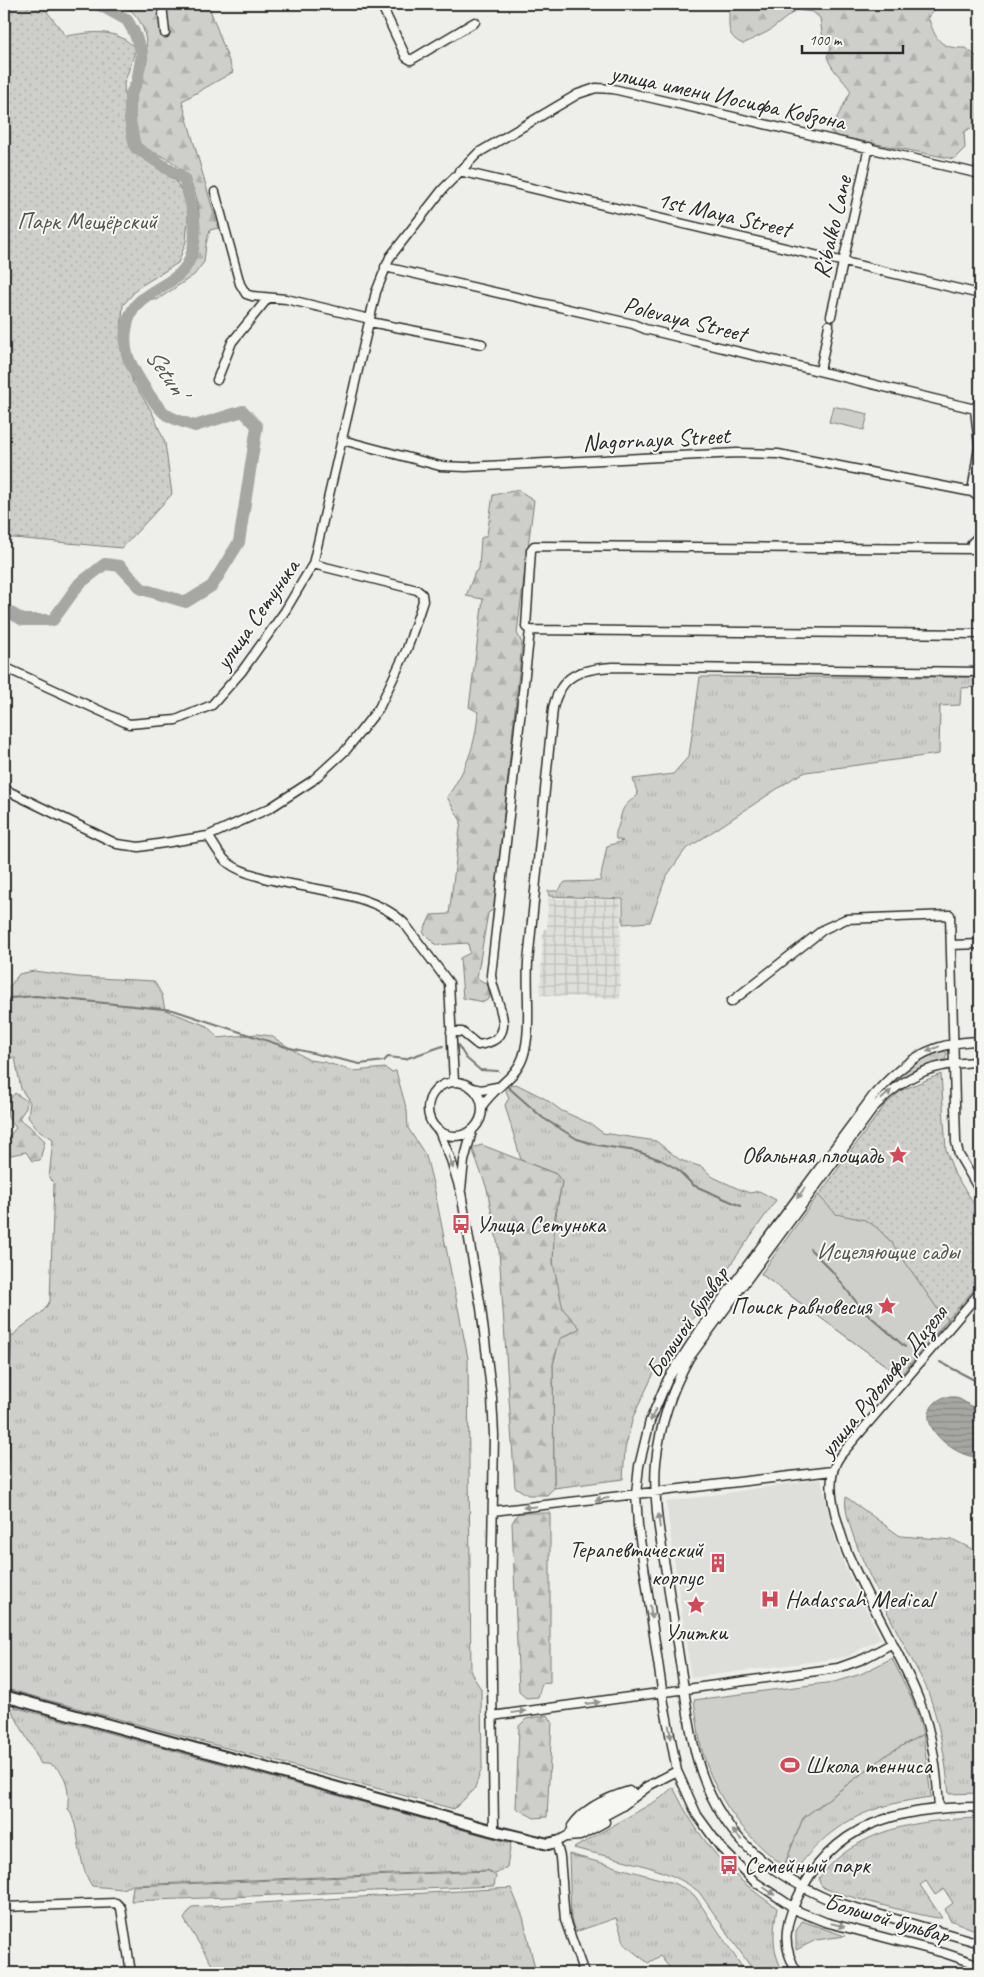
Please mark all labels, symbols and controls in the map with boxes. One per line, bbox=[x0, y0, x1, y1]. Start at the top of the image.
scale bar bbox=[802, 22, 903, 54]
text: 100 m bbox=[809, 31, 843, 50]
street label: улица имени Иосифа Кобзона bbox=[606, 57, 850, 137]
street label: Ribalko Lane bbox=[806, 171, 859, 281]
street label: 1st Maya Street bbox=[654, 184, 797, 245]
park label: Парк Мещёрский bbox=[17, 206, 159, 236]
street label: Polevaya Street bbox=[621, 289, 752, 349]
water label: Setun' bbox=[138, 342, 199, 410]
street label: Nagornaya Street bbox=[582, 420, 732, 458]
street label: улица Сетунька bbox=[207, 551, 307, 677]
one-way arrow bbox=[926, 1046, 940, 1054]
one-way arrow bbox=[880, 1089, 892, 1101]
place label: Овальная площадь bbox=[742, 1140, 885, 1170]
place icon: Овальная площадь bbox=[887, 1144, 909, 1166]
one-way arrow bbox=[448, 1154, 456, 1169]
one-way arrow bbox=[796, 1186, 806, 1200]
place label: Улица Сетунька bbox=[476, 1209, 606, 1239]
bus stop icon: Улица Сетунька bbox=[450, 1213, 472, 1235]
park label: Исцеляющие сады bbox=[817, 1236, 962, 1266]
street label: Большой бульвар bbox=[639, 1259, 736, 1383]
place label: Поиск равновесия bbox=[731, 1291, 873, 1321]
place icon: Поиск равновесия bbox=[876, 1295, 898, 1317]
street label: улица Рудольфа Дизеля bbox=[811, 1297, 955, 1465]
one-way arrow bbox=[649, 1407, 656, 1422]
one-way arrow bbox=[594, 1495, 610, 1503]
one-way arrow bbox=[522, 1503, 538, 1511]
one-way arrow bbox=[655, 1512, 663, 1528]
place label: Терапевтический корпус bbox=[569, 1534, 705, 1592]
building icon: Терапевтический корпус bbox=[707, 1552, 729, 1574]
place label: Hadassah Medical bbox=[785, 1584, 937, 1614]
hospital icon: Hadassah Medical bbox=[759, 1588, 781, 1610]
place icon: Улитки bbox=[685, 1594, 707, 1616]
one-way arrow bbox=[647, 1604, 655, 1620]
place label: Улитки bbox=[665, 1617, 729, 1647]
one-way arrow bbox=[585, 1698, 601, 1706]
one-way arrow bbox=[511, 1708, 527, 1716]
one-way arrow bbox=[666, 1725, 674, 1740]
place label: Школа тенниса bbox=[805, 1750, 933, 1780]
sports icon: Школа тенниса bbox=[779, 1754, 801, 1776]
one-way arrow bbox=[731, 1830, 743, 1842]
place label: Семейный парк bbox=[744, 1850, 872, 1880]
bus stop icon: Семейный парк bbox=[718, 1854, 740, 1876]
one-way arrow bbox=[762, 1886, 775, 1896]
street label: Большой бульвар bbox=[821, 1886, 954, 1951]
one-way arrow bbox=[831, 1922, 846, 1930]

